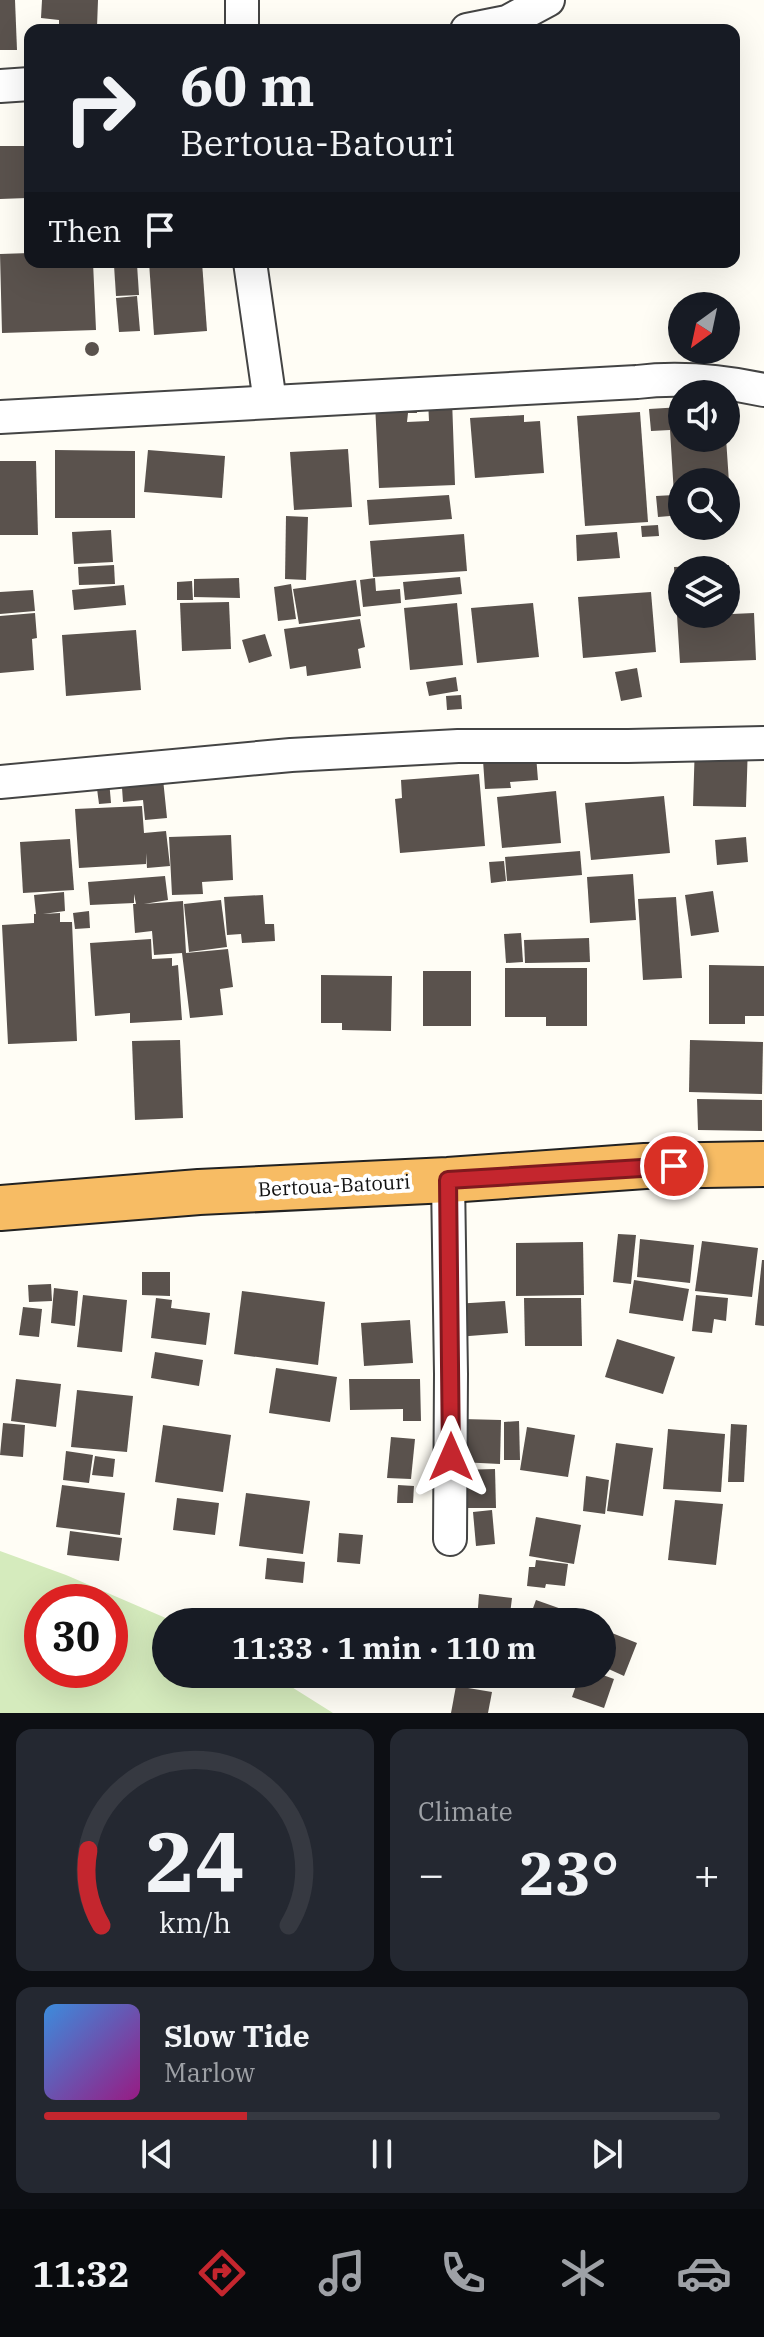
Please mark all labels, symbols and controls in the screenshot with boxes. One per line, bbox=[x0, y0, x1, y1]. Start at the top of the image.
text: 60 m bbox=[180, 49, 315, 121]
icon: right bbox=[48, 56, 152, 160]
text: Bertoua-Batouri bbox=[180, 119, 455, 166]
icon: arrive bbox=[138, 208, 182, 252]
text: Then bbox=[48, 211, 122, 250]
north arrow bbox=[668, 292, 740, 364]
map controls bbox=[668, 292, 740, 628]
button: sound bbox=[668, 380, 740, 452]
button: search bbox=[668, 468, 740, 540]
button: layers bbox=[668, 556, 740, 628]
pin bbox=[640, 1132, 708, 1200]
icon: arrive bbox=[652, 1144, 696, 1188]
street label: Bertoua-Batouri bbox=[257, 1168, 411, 1202]
position arrow bbox=[409, 1415, 493, 1499]
speed limit sign: 30 bbox=[24, 1584, 128, 1688]
text: 11:33 · 1 min · 110 m bbox=[232, 1628, 536, 1667]
text: Climate bbox=[418, 1794, 513, 1828]
text: 24 bbox=[145, 1807, 245, 1915]
text: 23° bbox=[519, 1833, 619, 1912]
text: − bbox=[418, 1845, 444, 1902]
text: + bbox=[694, 1845, 720, 1902]
text: km/h bbox=[159, 1904, 231, 1941]
text: Slow Tide bbox=[164, 2016, 310, 2055]
text: Marlow bbox=[164, 2055, 255, 2089]
icon: previous bbox=[135, 2132, 179, 2176]
icon: pause bbox=[360, 2132, 404, 2176]
icon: next bbox=[585, 2132, 629, 2176]
icon: directions bbox=[194, 2245, 250, 2301]
icon: music bbox=[314, 2245, 370, 2301]
icon: phone bbox=[435, 2245, 491, 2301]
icon: climate bbox=[555, 2245, 611, 2301]
icon: car bbox=[676, 2245, 732, 2301]
text: 11:32 bbox=[32, 2250, 130, 2297]

